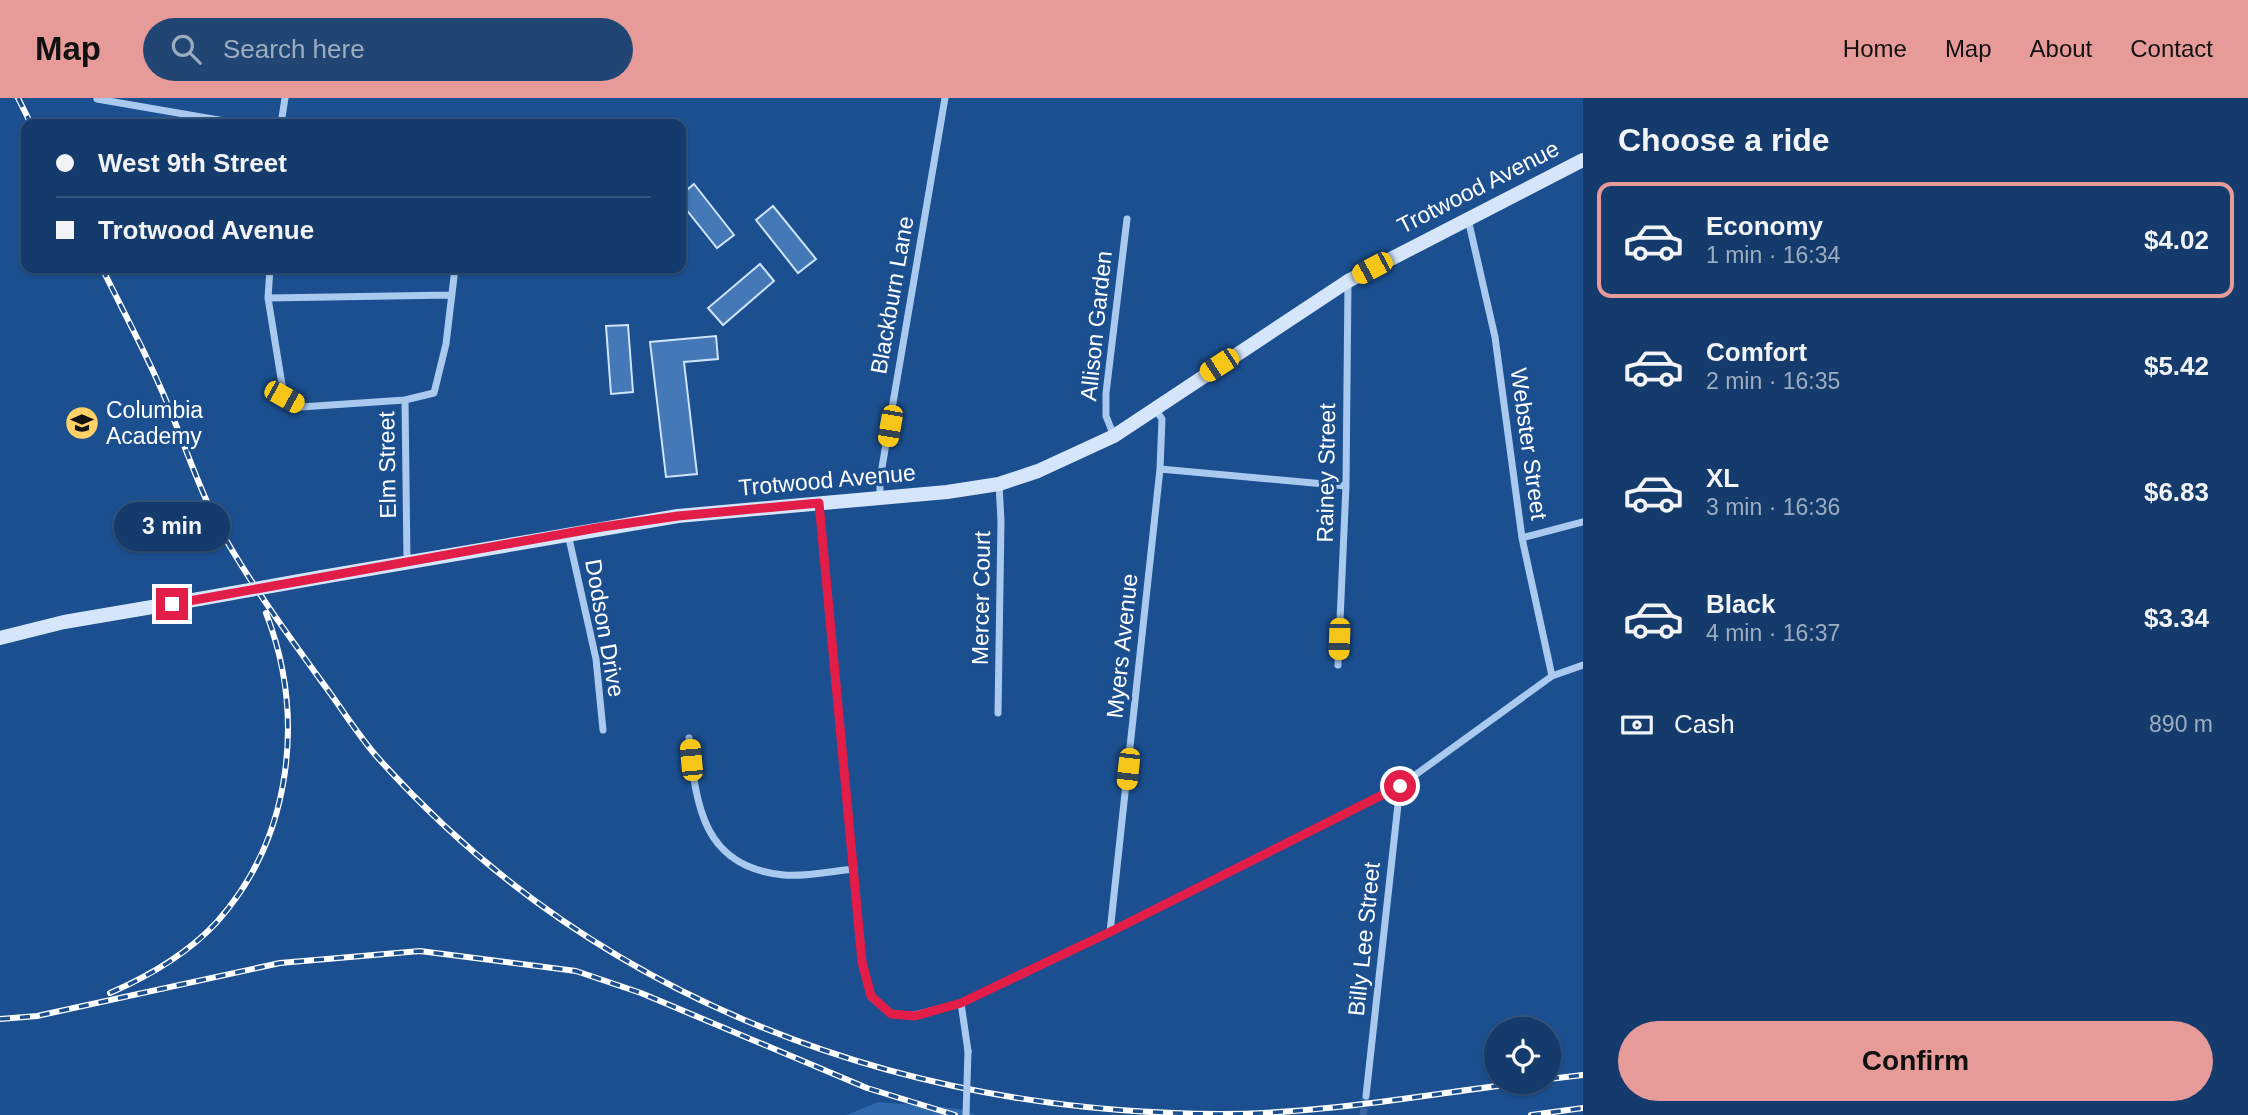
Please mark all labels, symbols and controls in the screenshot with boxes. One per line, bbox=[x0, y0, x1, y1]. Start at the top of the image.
search box bbox=[143, 18, 633, 81]
text: Map bbox=[35, 30, 101, 67]
icon: search bbox=[167, 30, 205, 68]
text: Search here bbox=[223, 34, 365, 64]
text: Home bbox=[1843, 35, 1907, 62]
text: Map bbox=[1945, 35, 1992, 62]
text: About bbox=[2030, 35, 2092, 62]
text: Contact bbox=[2130, 35, 2213, 62]
text: Choose a ride bbox=[1618, 122, 1830, 158]
street label: Trotwood Avenue bbox=[1393, 135, 1563, 239]
text: West 9th Street bbox=[98, 148, 287, 178]
icon: car bbox=[1622, 209, 1685, 272]
text: Economy bbox=[1706, 211, 1823, 241]
street label: Blackburn Lane bbox=[865, 214, 919, 376]
text: Trotwood Avenue bbox=[98, 215, 314, 245]
text: $4.02 bbox=[2144, 225, 2209, 255]
text: 1 min · 16:34 bbox=[1706, 242, 1840, 268]
car bbox=[1349, 249, 1396, 287]
street label: Allison Garden bbox=[1075, 250, 1117, 402]
icon: car bbox=[1622, 335, 1685, 398]
text: Comfort bbox=[1706, 337, 1807, 367]
car bbox=[1196, 345, 1243, 385]
text: $5.42 bbox=[2144, 351, 2209, 381]
street label: Webster Street bbox=[1505, 366, 1553, 522]
text: 2 min · 16:35 bbox=[1706, 368, 1840, 394]
car bbox=[261, 378, 308, 416]
place label: Columbia Academy bbox=[106, 397, 203, 449]
car bbox=[877, 403, 904, 449]
street label: Rainey Street bbox=[1312, 403, 1340, 543]
school or university icon: Columbia Academy bbox=[63, 404, 101, 442]
street label: Elm Street bbox=[373, 410, 401, 519]
street label: Trotwood Avenue bbox=[737, 459, 917, 501]
icon: car bbox=[1622, 461, 1685, 524]
text: XL bbox=[1706, 463, 1739, 493]
text: $6.83 bbox=[2144, 477, 2209, 507]
text: 3 min · 16:36 bbox=[1706, 494, 1840, 520]
callout: 3 min bbox=[114, 503, 230, 552]
text: 3 min bbox=[142, 513, 202, 539]
street label: Mercer Court bbox=[967, 530, 995, 665]
street label: Dodson Drive bbox=[580, 557, 630, 699]
street label: Myers Avenue bbox=[1101, 572, 1143, 720]
icon: car bbox=[1622, 587, 1685, 650]
route end bbox=[156, 588, 188, 620]
text: Black bbox=[1706, 589, 1775, 619]
text: $3.34 bbox=[2144, 603, 2209, 633]
car bbox=[1328, 618, 1351, 660]
text: 4 min · 16:37 bbox=[1706, 620, 1840, 646]
icon: cash bbox=[1618, 706, 1656, 744]
text: Cash bbox=[1674, 709, 1735, 739]
text: 890 m bbox=[2149, 711, 2213, 737]
car bbox=[679, 738, 704, 782]
car bbox=[1116, 747, 1141, 791]
route start bbox=[1384, 770, 1416, 802]
street label: Billy Lee Street bbox=[1343, 860, 1385, 1017]
map controls bbox=[1484, 1017, 1561, 1094]
button: locate bbox=[1484, 1017, 1561, 1094]
button: Confirm bbox=[1618, 1021, 2213, 1101]

